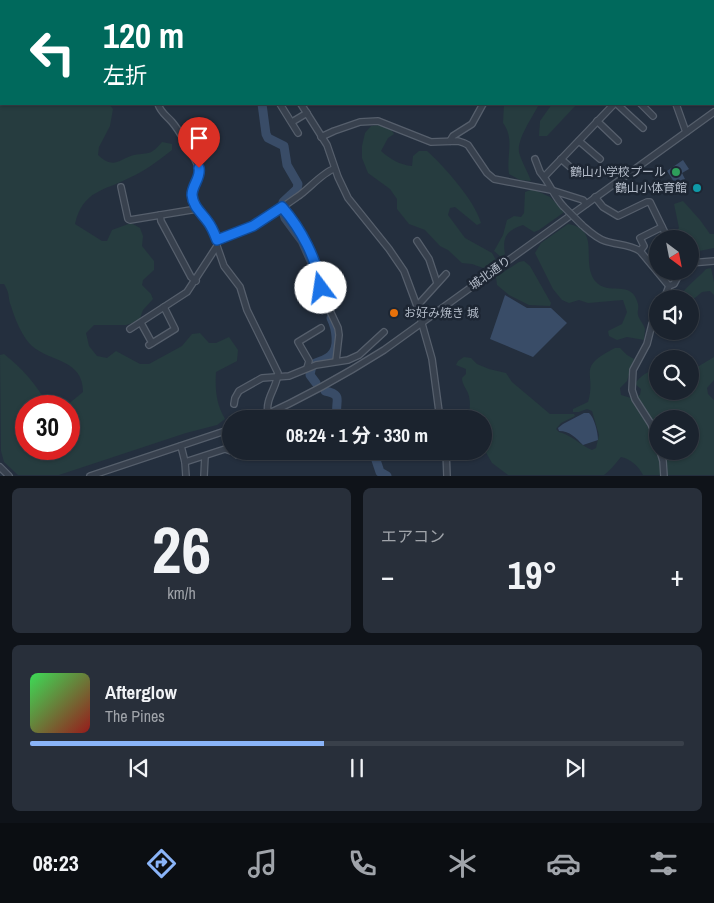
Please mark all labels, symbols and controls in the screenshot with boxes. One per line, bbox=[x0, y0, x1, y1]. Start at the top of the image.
text: 120 m bbox=[103, 12, 184, 59]
icon: left bbox=[20, 20, 85, 85]
text: 左折 bbox=[103, 60, 147, 90]
pin bbox=[178, 117, 220, 168]
icon: arrive bbox=[185, 124, 213, 152]
place label: 鶴山小学校プール bbox=[570, 164, 666, 180]
marker: 鶴山小学校プール bbox=[670, 166, 682, 178]
place label: 鶴山小体育館 bbox=[615, 180, 687, 196]
marker: 鶴山小体育館 bbox=[691, 182, 703, 194]
north arrow bbox=[649, 230, 699, 280]
map controls bbox=[649, 230, 699, 460]
street label: 城北通り bbox=[466, 252, 514, 294]
position arrow bbox=[294, 261, 346, 313]
button: sound bbox=[649, 290, 699, 340]
place label: お好み焼き 城 bbox=[404, 305, 479, 321]
marker: お好み焼き 城 bbox=[388, 307, 400, 319]
button: search bbox=[649, 350, 699, 400]
speed limit sign: 30 bbox=[15, 395, 80, 460]
button: layers bbox=[649, 410, 699, 460]
text: 08:24 · 1 分 · 330 m bbox=[286, 422, 428, 448]
text: 26 bbox=[152, 506, 211, 593]
text: エアコン bbox=[381, 525, 445, 547]
text: 19° bbox=[508, 550, 557, 601]
text: − bbox=[381, 557, 394, 595]
text: + bbox=[671, 557, 684, 595]
text: km/h bbox=[167, 582, 196, 604]
text: Afterglow bbox=[105, 679, 177, 705]
text: The Pines bbox=[105, 705, 165, 727]
icon: previous bbox=[125, 754, 153, 782]
icon: pause bbox=[343, 754, 371, 782]
icon: next bbox=[561, 754, 589, 782]
icon: directions bbox=[144, 846, 179, 881]
icon: music bbox=[245, 846, 280, 881]
icon: phone bbox=[345, 846, 380, 881]
icon: climate bbox=[445, 846, 480, 881]
icon: car bbox=[546, 846, 581, 881]
icon: filters bbox=[646, 846, 681, 881]
text: 08:23 bbox=[33, 848, 79, 878]

